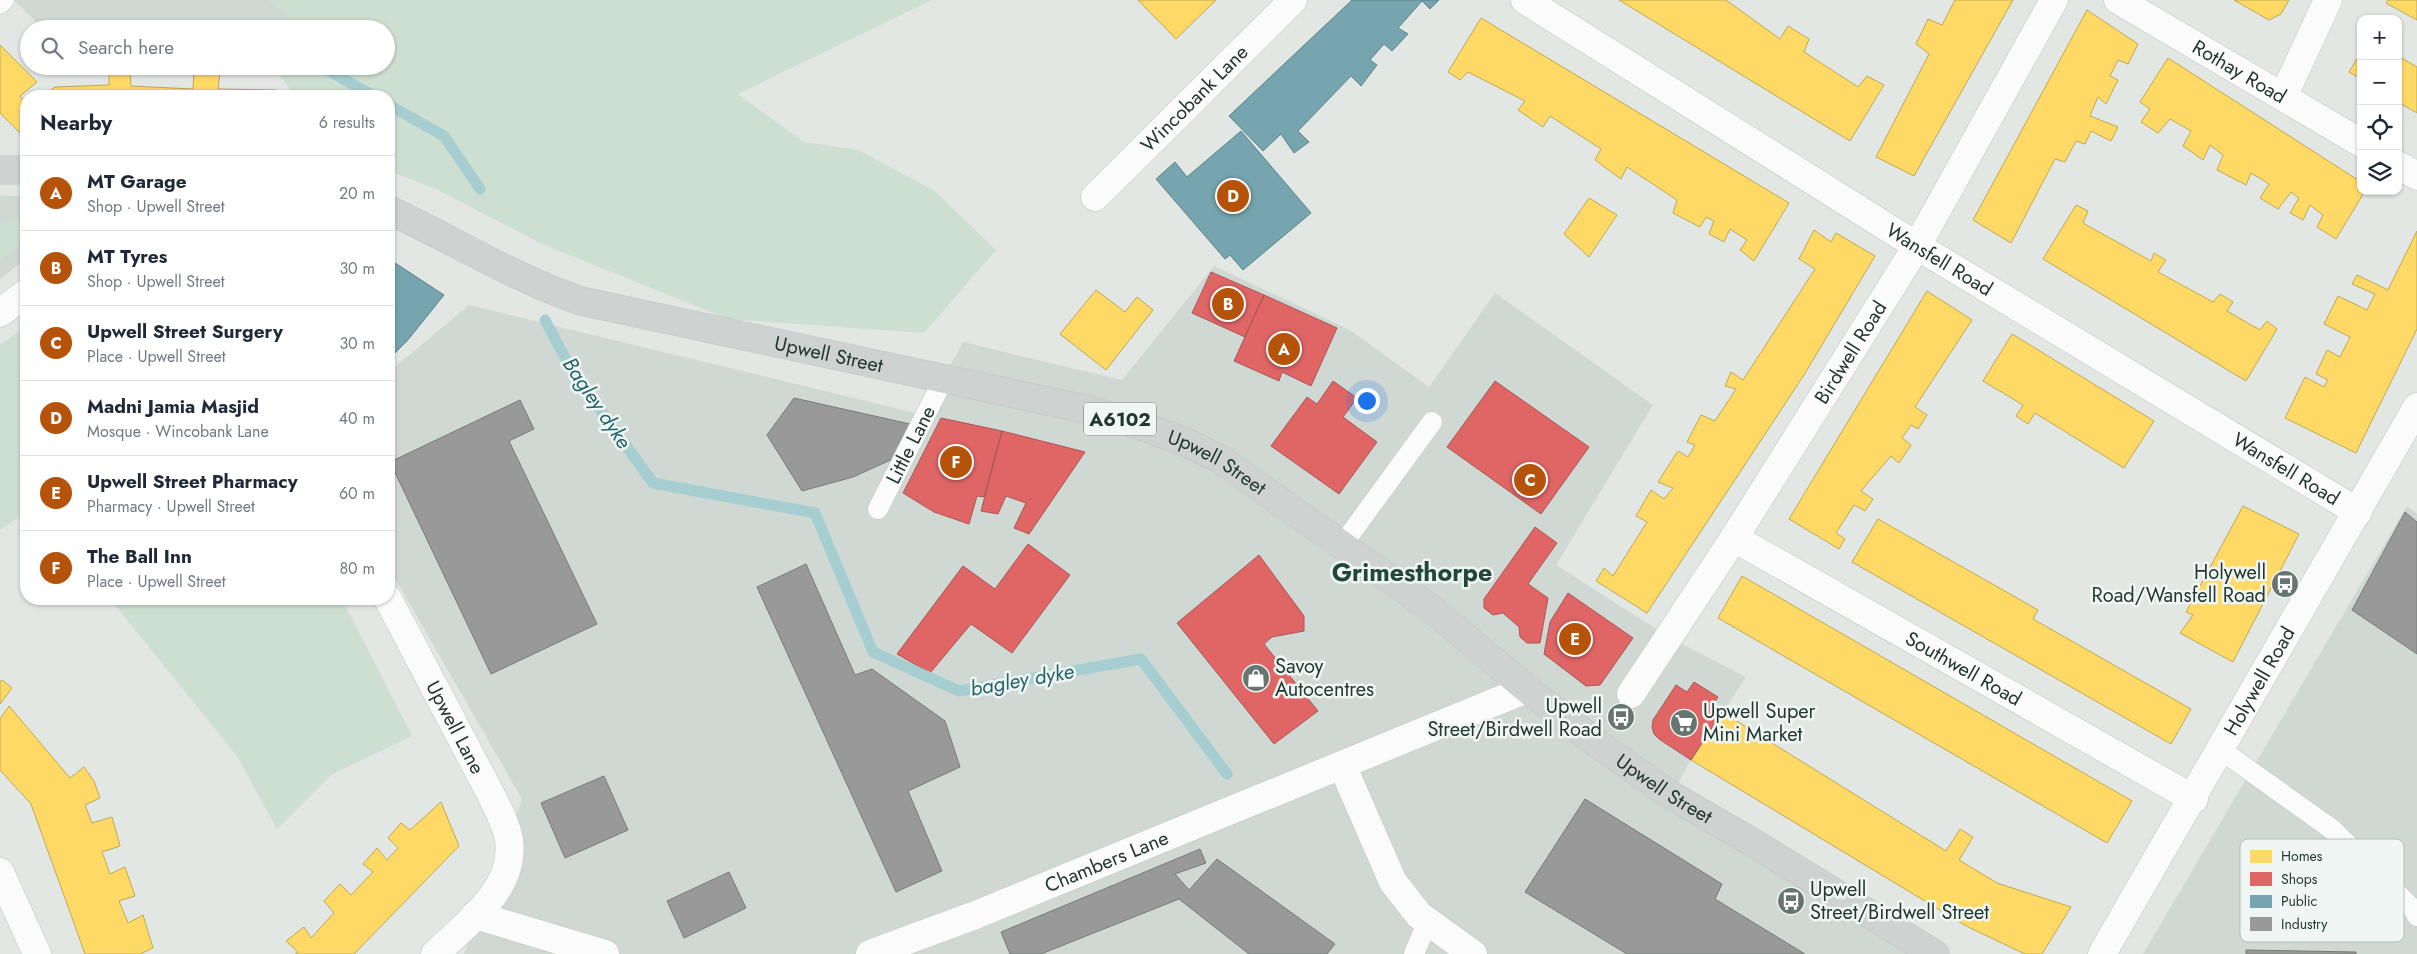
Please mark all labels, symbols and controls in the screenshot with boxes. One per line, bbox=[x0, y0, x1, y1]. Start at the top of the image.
map controls bbox=[2357, 15, 2402, 195]
button: + bbox=[2357, 15, 2402, 60]
search box bbox=[20, 20, 395, 75]
street label: Rothay Road bbox=[2187, 32, 2292, 111]
icon: search bbox=[38, 34, 66, 62]
text: Search here bbox=[78, 34, 174, 61]
street label: Wincobank Lane bbox=[1134, 38, 1255, 159]
button: − bbox=[2357, 60, 2402, 105]
button: locate bbox=[2357, 105, 2402, 150]
text: Nearby bbox=[40, 108, 112, 138]
text: 6 results bbox=[319, 111, 375, 134]
button: layers bbox=[2357, 150, 2402, 195]
text: MT Garage bbox=[87, 168, 187, 195]
pin: D bbox=[1217, 177, 1249, 215]
text: A bbox=[50, 182, 62, 205]
text: 20 m bbox=[339, 182, 375, 205]
text: Shop · Upwell Street bbox=[87, 195, 225, 218]
street label: Wansfell Road bbox=[1880, 216, 1998, 303]
text: MT Tyres bbox=[87, 243, 167, 270]
text: B bbox=[51, 257, 61, 280]
text: 30 m bbox=[339, 257, 375, 280]
text: Shop · Upwell Street bbox=[87, 270, 225, 293]
pin: B bbox=[1212, 285, 1244, 323]
street label: Birdwell Road bbox=[1807, 295, 1894, 410]
text: Upwell Street Surgery bbox=[87, 318, 283, 345]
street label: Upwell Street bbox=[772, 328, 886, 380]
pin: A bbox=[1268, 330, 1300, 368]
text: C bbox=[50, 332, 62, 355]
text: 30 m bbox=[339, 332, 375, 355]
text: Place · Upwell Street bbox=[87, 345, 226, 368]
water label: Bagley dyke bbox=[555, 351, 639, 455]
your location bbox=[1354, 388, 1380, 414]
text: Madni Jamia Masjid bbox=[87, 393, 259, 420]
street label: Little Lane bbox=[879, 401, 942, 489]
road number: A6102 bbox=[1084, 402, 1156, 436]
text: D bbox=[50, 407, 62, 430]
text: 40 m bbox=[339, 407, 375, 430]
text: Mosque · Wincobank Lane bbox=[87, 420, 269, 443]
street label: Upwell Street bbox=[1164, 422, 1272, 502]
street label: Wansfell Road bbox=[2227, 425, 2345, 512]
pin: F bbox=[940, 443, 972, 481]
pin: C bbox=[1514, 461, 1546, 499]
text: Upwell Street Pharmacy bbox=[87, 468, 298, 495]
text: E bbox=[51, 482, 61, 505]
text: 60 m bbox=[339, 482, 375, 505]
text: Pharmacy · Upwell Street bbox=[87, 495, 255, 518]
text: The Ball Inn bbox=[87, 543, 192, 570]
district label: Grimesthorpe bbox=[1332, 554, 1492, 590]
text: F bbox=[52, 557, 60, 580]
text: 80 m bbox=[339, 557, 375, 580]
place label: Holywell Road/Wansfell Road bbox=[2092, 558, 2266, 610]
bus stop icon: Holywell Road/Wansfell Road bbox=[2270, 569, 2300, 599]
text: Place · Upwell Street bbox=[87, 570, 226, 593]
pin: E bbox=[1559, 620, 1591, 658]
street label: Holywell Road bbox=[2216, 621, 2302, 741]
street label: Southwell Road bbox=[1900, 624, 2027, 713]
place label: Savoy Autocentres bbox=[1275, 652, 1374, 704]
water label: bagley dyke bbox=[968, 656, 1077, 704]
shop icon: Savoy Autocentres bbox=[1241, 663, 1271, 693]
street label: Upwell Lane bbox=[419, 675, 492, 779]
place label: Upwell Street/Birdwell Road bbox=[1427, 692, 1602, 744]
place label: Upwell Super Mini Market bbox=[1703, 697, 1816, 749]
bus stop icon: Upwell Street/Birdwell Road bbox=[1606, 702, 1636, 732]
supermarket icon: Upwell Super Mini Market bbox=[1669, 708, 1699, 738]
street label: Upwell Street bbox=[1610, 746, 1718, 831]
street label: Chambers Lane bbox=[1040, 823, 1173, 900]
legend bbox=[2240, 839, 2404, 942]
text: Homes bbox=[2281, 846, 2323, 866]
text: Shops bbox=[2281, 869, 2318, 889]
place label: Upwell Street/Birdwell Street bbox=[1810, 875, 1989, 927]
bus stop icon: Upwell Street/Birdwell Street bbox=[1776, 886, 1806, 916]
text: Public bbox=[2281, 891, 2317, 911]
text: Industry bbox=[2281, 914, 2328, 934]

